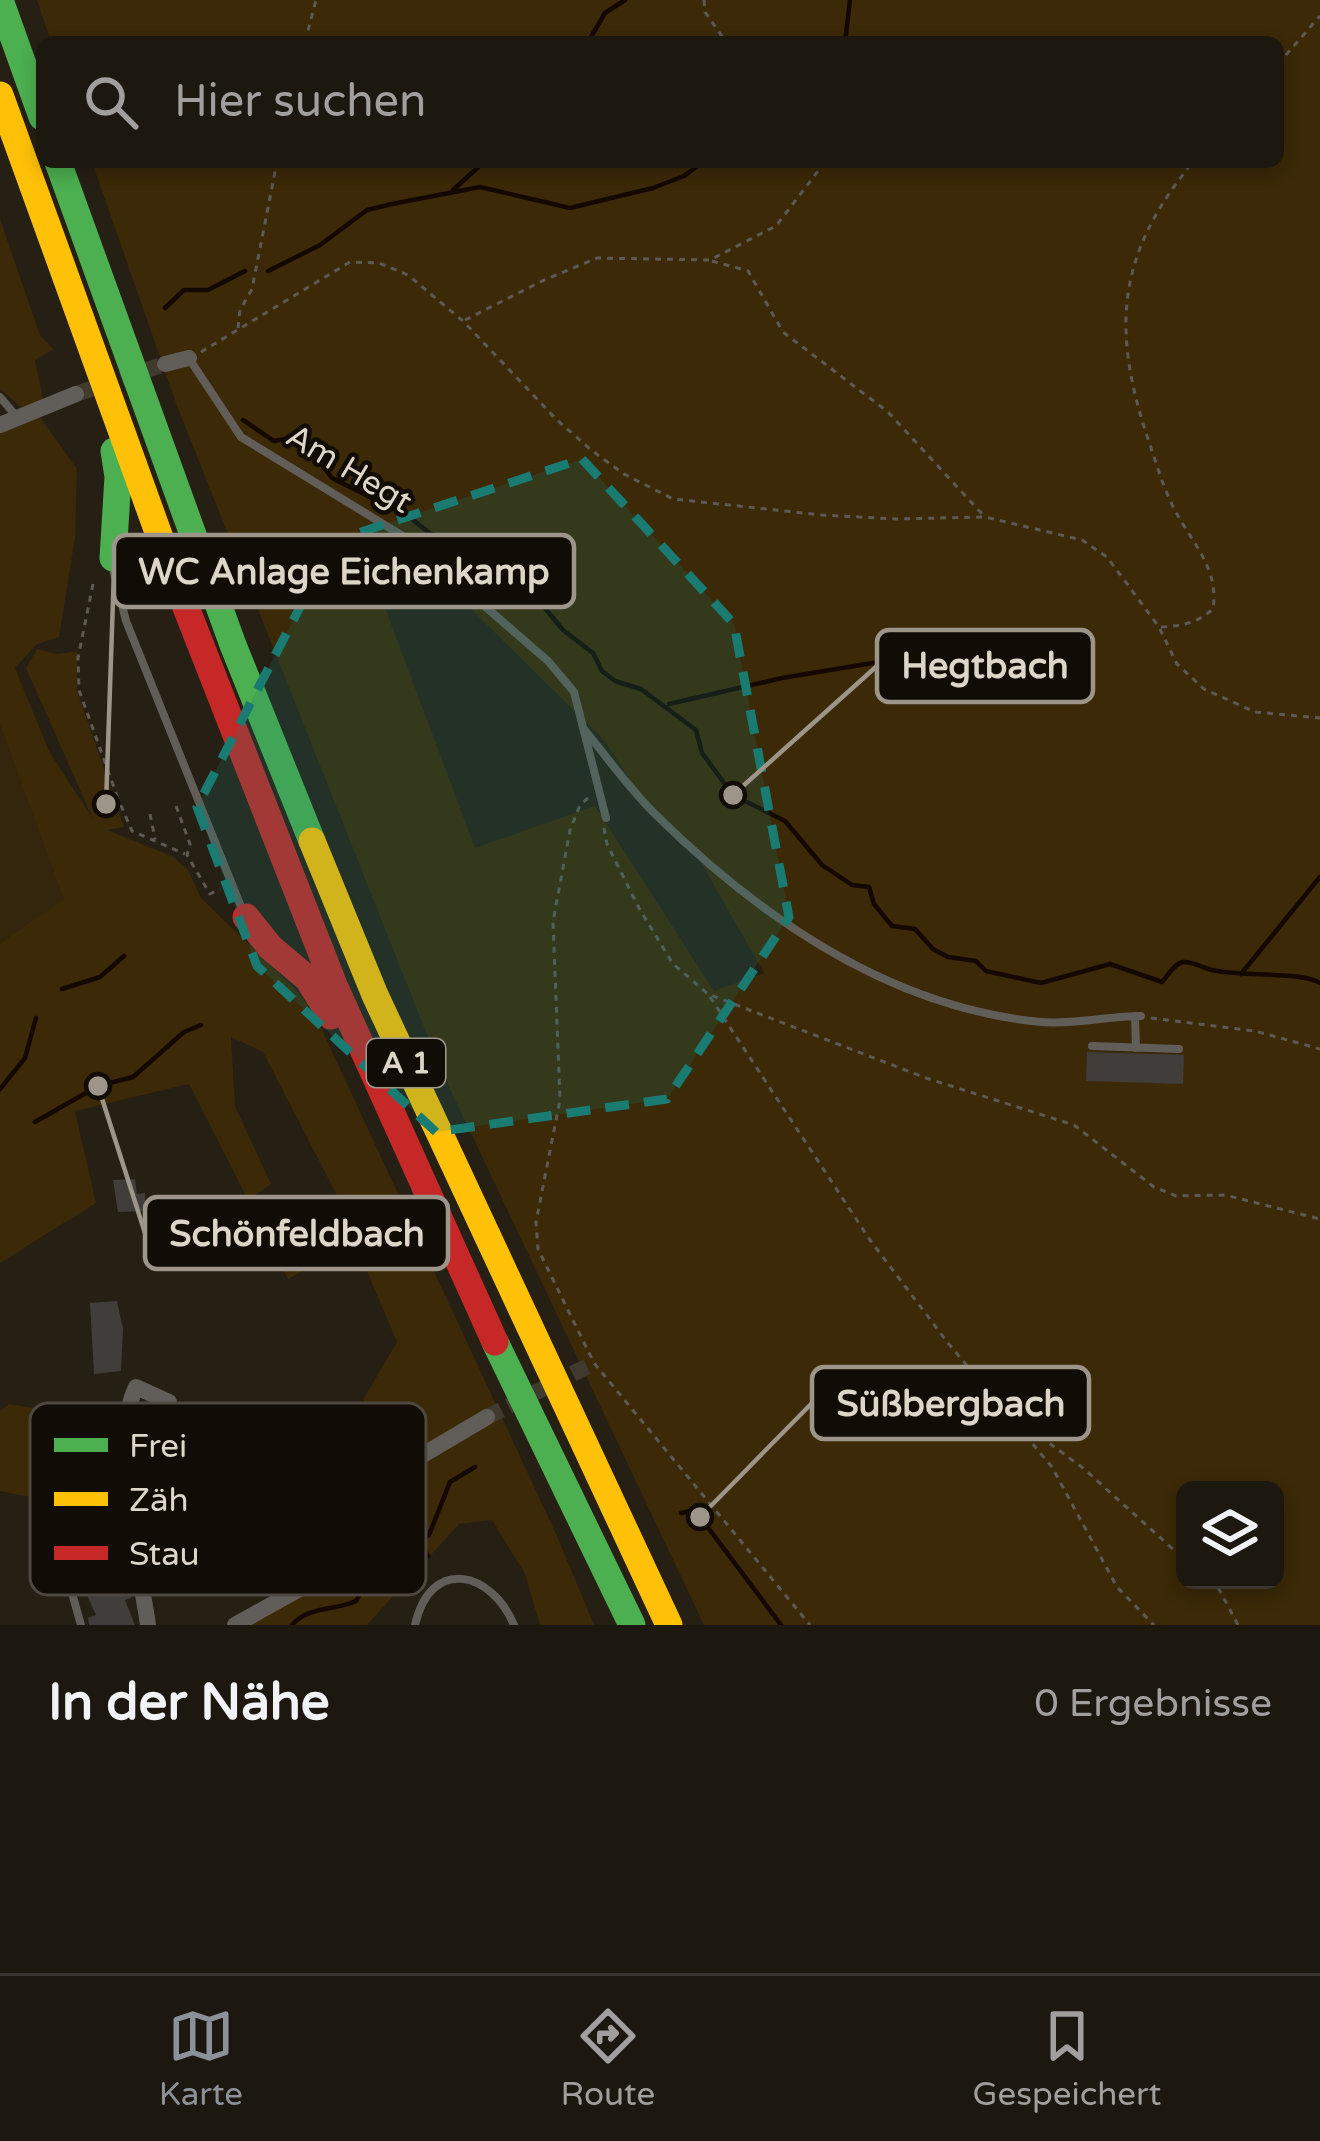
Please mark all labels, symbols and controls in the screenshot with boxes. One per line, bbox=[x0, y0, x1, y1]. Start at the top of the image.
search box bbox=[36, 36, 1284, 168]
icon: search bbox=[78, 69, 144, 135]
text: Hier suchen bbox=[174, 75, 426, 129]
street label: Am Hegt bbox=[279, 416, 419, 522]
callout: WC Anlage Eichenkamp bbox=[114, 535, 574, 607]
text: WC Anlage Eichenkamp bbox=[138, 551, 550, 594]
callout: Hegtbach bbox=[877, 630, 1093, 702]
text: Hegtbach bbox=[901, 645, 1069, 688]
road number: A 1 bbox=[367, 1039, 445, 1087]
callout: Schönfeldbach bbox=[145, 1197, 448, 1269]
text: Schönfeldbach bbox=[169, 1213, 425, 1256]
callout: Süßbergbach bbox=[812, 1367, 1089, 1439]
text: Süßbergbach bbox=[837, 1383, 1065, 1426]
legend bbox=[30, 1403, 426, 1595]
text: Frei bbox=[129, 1427, 187, 1466]
text: Zäh bbox=[129, 1481, 189, 1520]
map controls bbox=[1176, 1481, 1284, 1589]
button: layers bbox=[1176, 1481, 1284, 1589]
text: Stau bbox=[129, 1535, 200, 1574]
text: In der Nähe bbox=[48, 1672, 330, 1734]
text: 0 Ergebnisse bbox=[1034, 1680, 1272, 1727]
tab: Karte bbox=[159, 2003, 243, 2114]
tab: Route bbox=[560, 2003, 655, 2114]
tab: Gespeichert bbox=[972, 2003, 1161, 2114]

